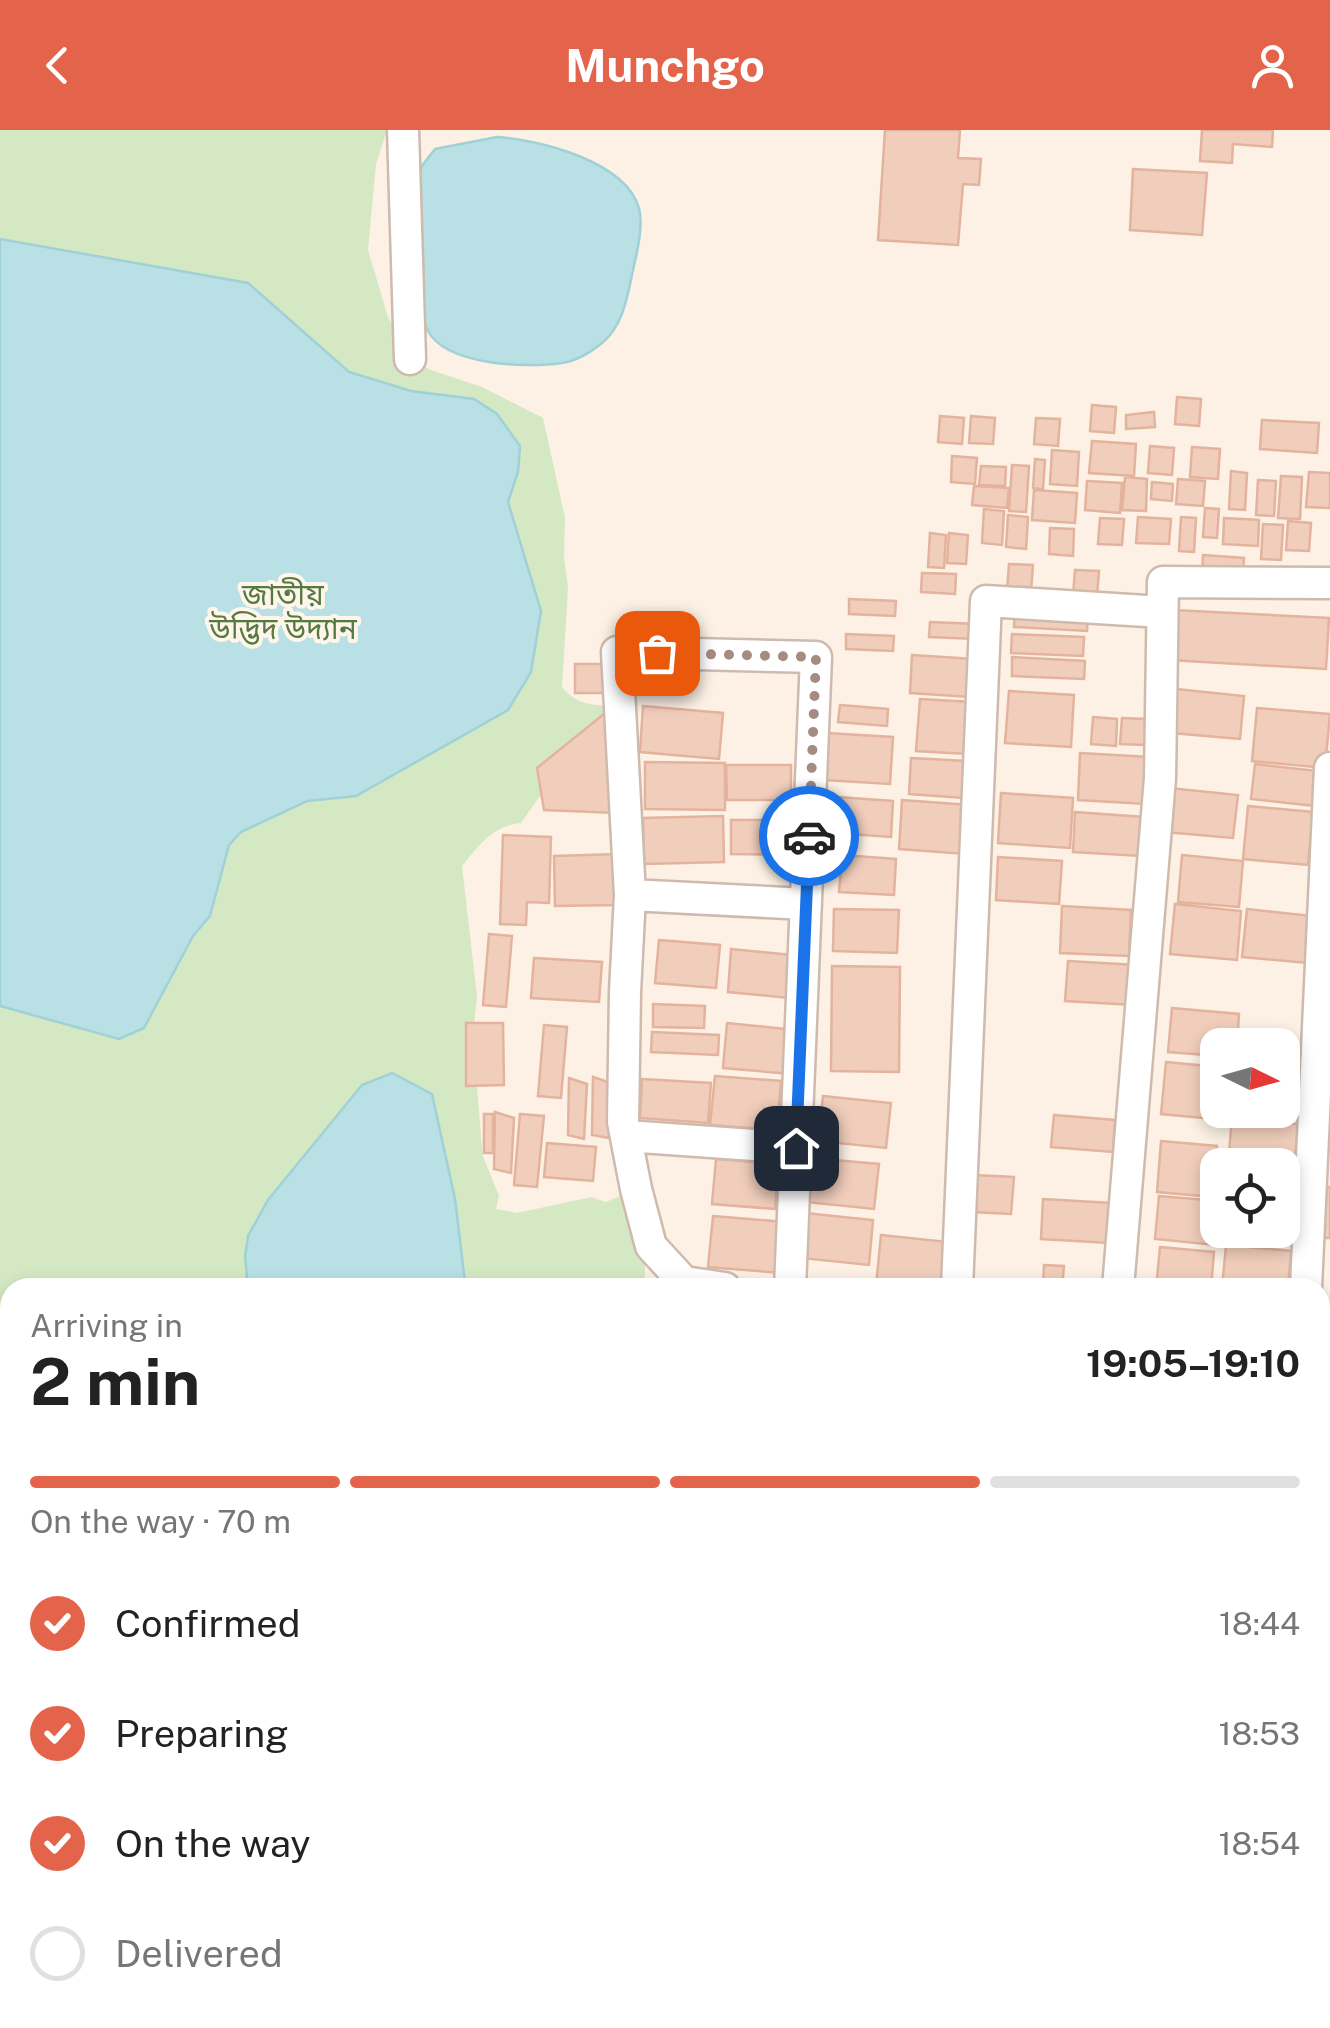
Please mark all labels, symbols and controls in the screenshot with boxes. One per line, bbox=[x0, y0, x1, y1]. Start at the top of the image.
icon: back bbox=[30, 38, 85, 93]
icon: person bbox=[1245, 38, 1300, 93]
text: Munchgo bbox=[565, 39, 765, 92]
park label: জাতীয় উদ্ভিদ উদ্যান bbox=[208, 576, 358, 646]
pin bbox=[615, 611, 700, 696]
icon: bag bbox=[630, 626, 685, 681]
courier bbox=[759, 786, 859, 886]
icon: car bbox=[782, 809, 837, 864]
north arrow bbox=[1200, 1028, 1300, 1128]
map controls bbox=[1200, 1028, 1300, 1248]
pin bbox=[754, 1106, 839, 1191]
icon: home bbox=[769, 1121, 824, 1176]
button: locate bbox=[1200, 1148, 1300, 1248]
text: Arriving in bbox=[30, 1307, 183, 1344]
text: 19:05–19:10 bbox=[1086, 1341, 1300, 1386]
text: 2 min bbox=[30, 1343, 200, 1420]
text: On the way · 70 m bbox=[30, 1503, 291, 1540]
icon: check bbox=[30, 1596, 85, 1651]
text: Confirmed bbox=[115, 1601, 300, 1646]
text: 18:44 bbox=[1219, 1605, 1300, 1642]
icon: check bbox=[30, 1706, 85, 1761]
text: Preparing bbox=[115, 1711, 289, 1756]
text: 18:53 bbox=[1218, 1715, 1300, 1752]
icon: check bbox=[30, 1816, 85, 1871]
text: On the way bbox=[115, 1821, 311, 1866]
text: 18:54 bbox=[1218, 1825, 1300, 1862]
text: Delivered bbox=[115, 1931, 283, 1976]

